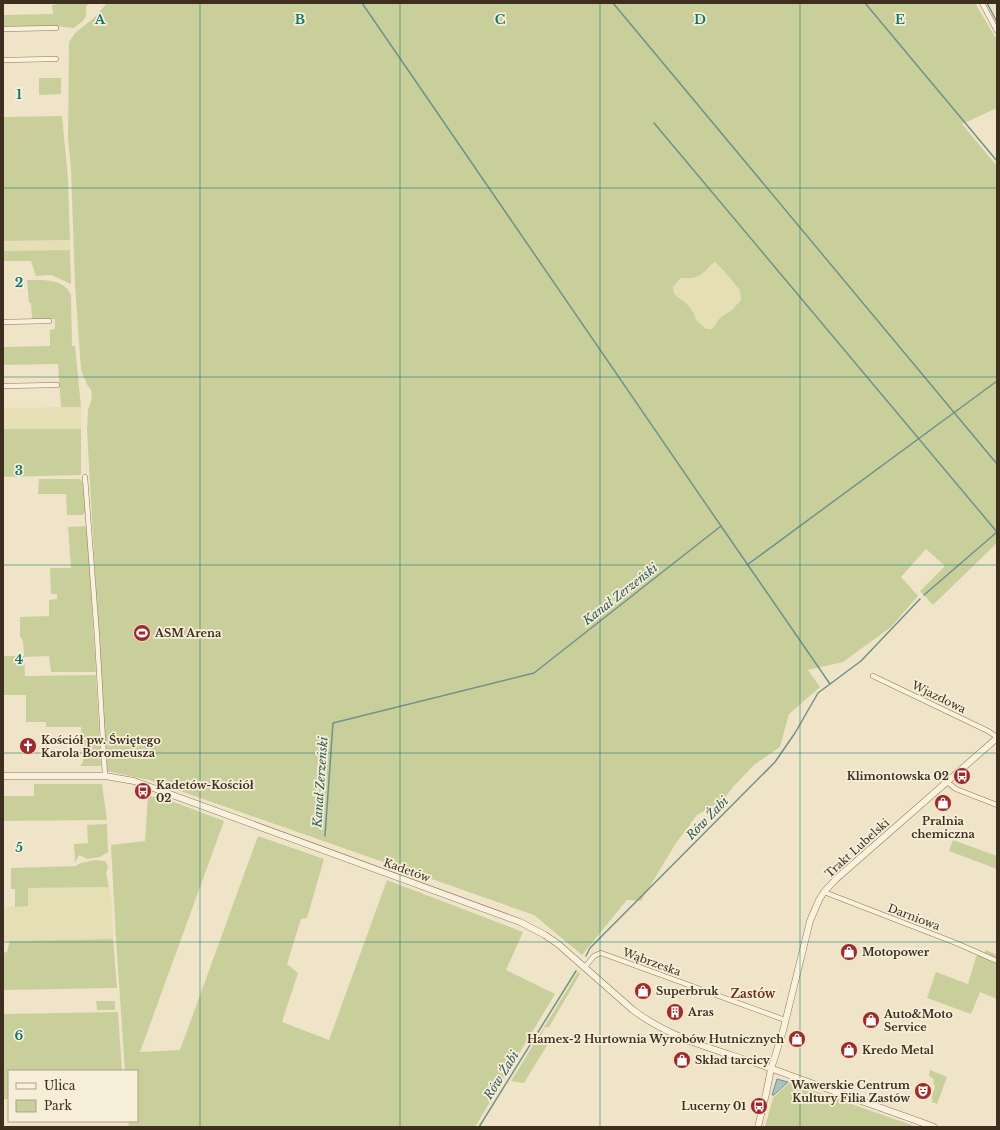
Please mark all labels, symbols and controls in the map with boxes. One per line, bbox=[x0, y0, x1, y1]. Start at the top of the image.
text: A bbox=[94, 11, 106, 28]
text: B bbox=[295, 11, 305, 28]
text: C bbox=[495, 11, 506, 28]
text: D bbox=[694, 11, 706, 28]
text: E bbox=[895, 11, 905, 28]
text: 1 bbox=[16, 86, 22, 103]
text: 2 bbox=[15, 274, 23, 291]
text: 3 bbox=[15, 462, 23, 479]
water label: Kanał Zerzeński bbox=[579, 560, 661, 628]
sports icon: ASM Arena bbox=[132, 623, 152, 643]
place label: ASM Arena bbox=[154, 626, 222, 640]
text: 4 bbox=[15, 651, 24, 668]
street label: Wjazdowa bbox=[909, 677, 969, 716]
place label: Kościół pw. Świętego Karola Boromeusza bbox=[41, 733, 161, 760]
water label: Kanał Zerzeński bbox=[309, 735, 331, 829]
church icon: Kościół pw. Świętego Karola Boromeusza bbox=[18, 736, 38, 756]
bus stop icon: Klimontowska 02 bbox=[952, 766, 972, 786]
place label: Klimontowska 02 bbox=[847, 769, 949, 783]
place label: Kadetów-Kościół 02 bbox=[156, 778, 254, 805]
bus stop icon: Kadetów-Kościół 02 bbox=[133, 781, 153, 801]
water label: Rów Żabi bbox=[681, 792, 732, 843]
shop icon: Pralnia chemiczna bbox=[933, 793, 953, 813]
place label: Pralnia chemiczna bbox=[911, 814, 975, 841]
street label: Trakt Lubelski bbox=[822, 815, 892, 880]
text: 5 bbox=[15, 839, 23, 856]
street label: Kadetów bbox=[382, 855, 433, 885]
street label: Darniowa bbox=[886, 901, 943, 934]
shop icon: Motopower bbox=[839, 942, 859, 962]
street label: Wąbrzeska bbox=[620, 945, 684, 979]
place label: Motopower bbox=[862, 945, 930, 959]
shop icon: Superbruk bbox=[633, 981, 653, 1001]
place label: Superbruk bbox=[656, 984, 719, 998]
district label: Zastów bbox=[731, 986, 776, 1001]
building icon: Aras bbox=[665, 1002, 685, 1022]
place label: Aras bbox=[687, 1005, 714, 1019]
place label: Auto&Moto Service bbox=[883, 1007, 953, 1034]
shop icon: Auto&Moto Service bbox=[861, 1010, 881, 1030]
text: 6 bbox=[15, 1027, 24, 1044]
shop icon: Hamex-2 Hurtownia Wyrobów Hutnicznych bbox=[787, 1029, 807, 1049]
place label: Hamex-2 Hurtownia Wyrobów Hutnicznych bbox=[527, 1032, 784, 1046]
shop icon: Kredo Metal bbox=[839, 1040, 859, 1060]
place label: Kredo Metal bbox=[862, 1043, 934, 1057]
water label: Rów Żabi bbox=[479, 1047, 522, 1103]
shop icon: Skład tarcicy bbox=[672, 1050, 692, 1070]
place label: Skład tarcicy bbox=[695, 1053, 771, 1067]
legend bbox=[8, 1070, 138, 1122]
text: Ulica bbox=[44, 1078, 76, 1093]
place label: Wawerskie Centrum Kultury Filia Zastów bbox=[790, 1078, 910, 1105]
theatre icon: Wawerskie Centrum Kultury Filia Zastów bbox=[913, 1081, 933, 1101]
bus stop icon: Lucerny 01 bbox=[749, 1096, 769, 1116]
text: Park bbox=[44, 1098, 72, 1113]
place label: Lucerny 01 bbox=[681, 1099, 746, 1113]

